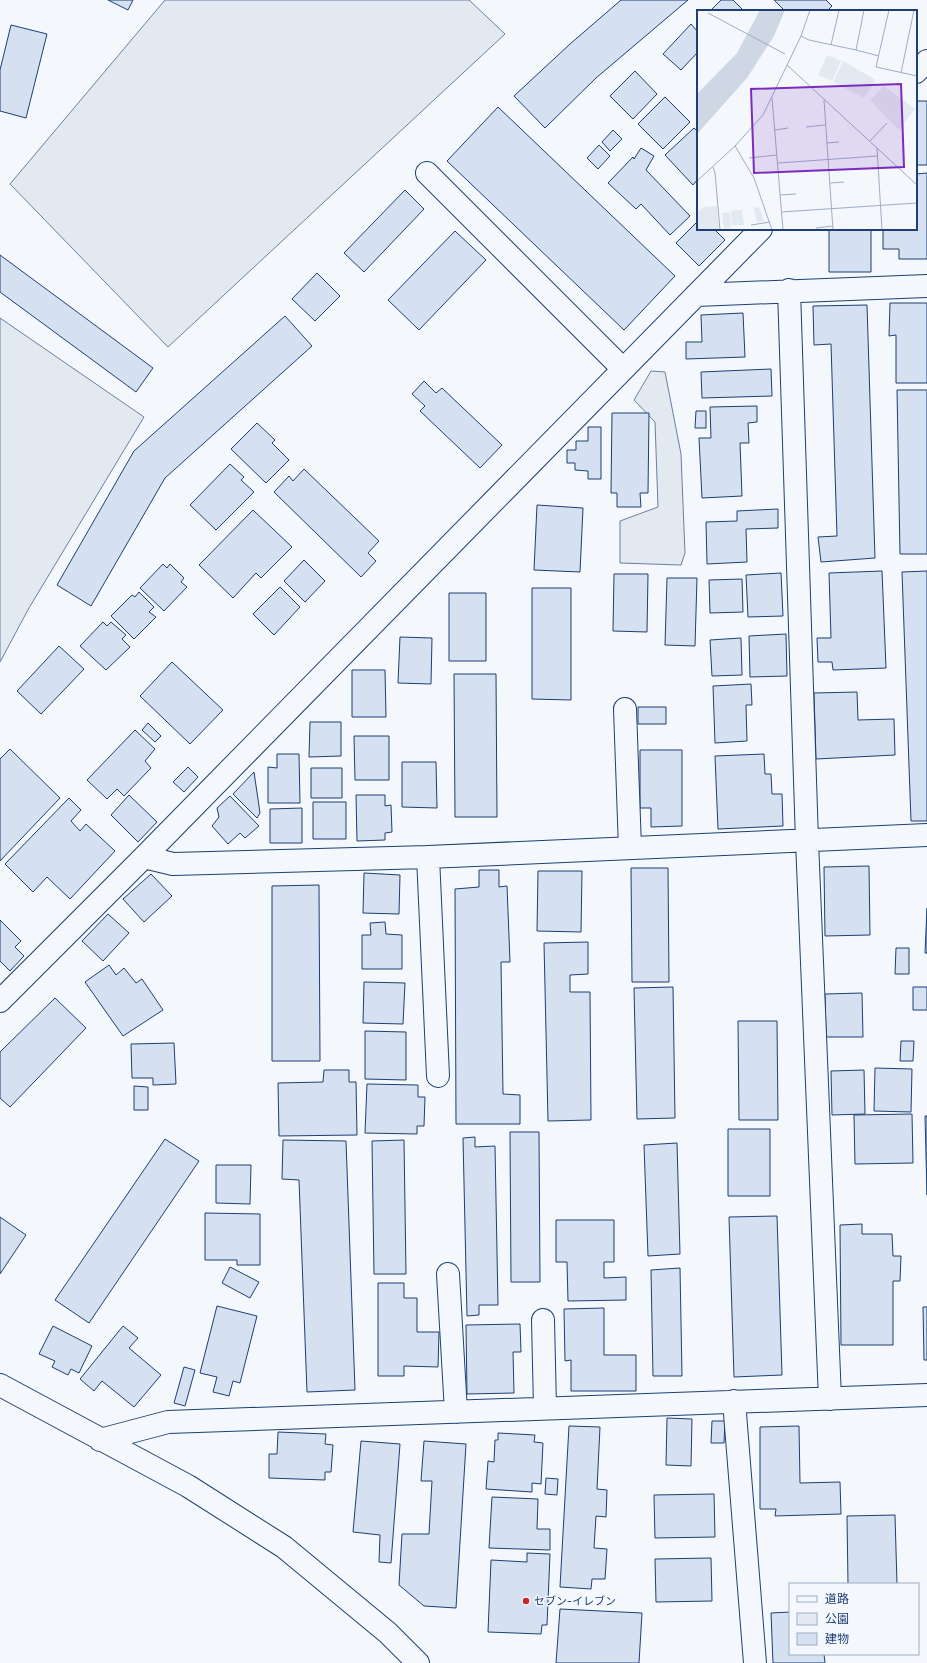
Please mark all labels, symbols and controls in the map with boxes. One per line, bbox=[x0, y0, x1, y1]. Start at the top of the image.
inset map bbox=[697, 10, 917, 230]
legend bbox=[789, 1583, 919, 1655]
text: 道路 bbox=[825, 1591, 849, 1606]
place label: セブン-イレブン bbox=[534, 1594, 616, 1608]
marker: セブン-イレブン bbox=[521, 1596, 531, 1606]
text: 公園 bbox=[825, 1611, 849, 1626]
text: 建物 bbox=[825, 1631, 849, 1646]

